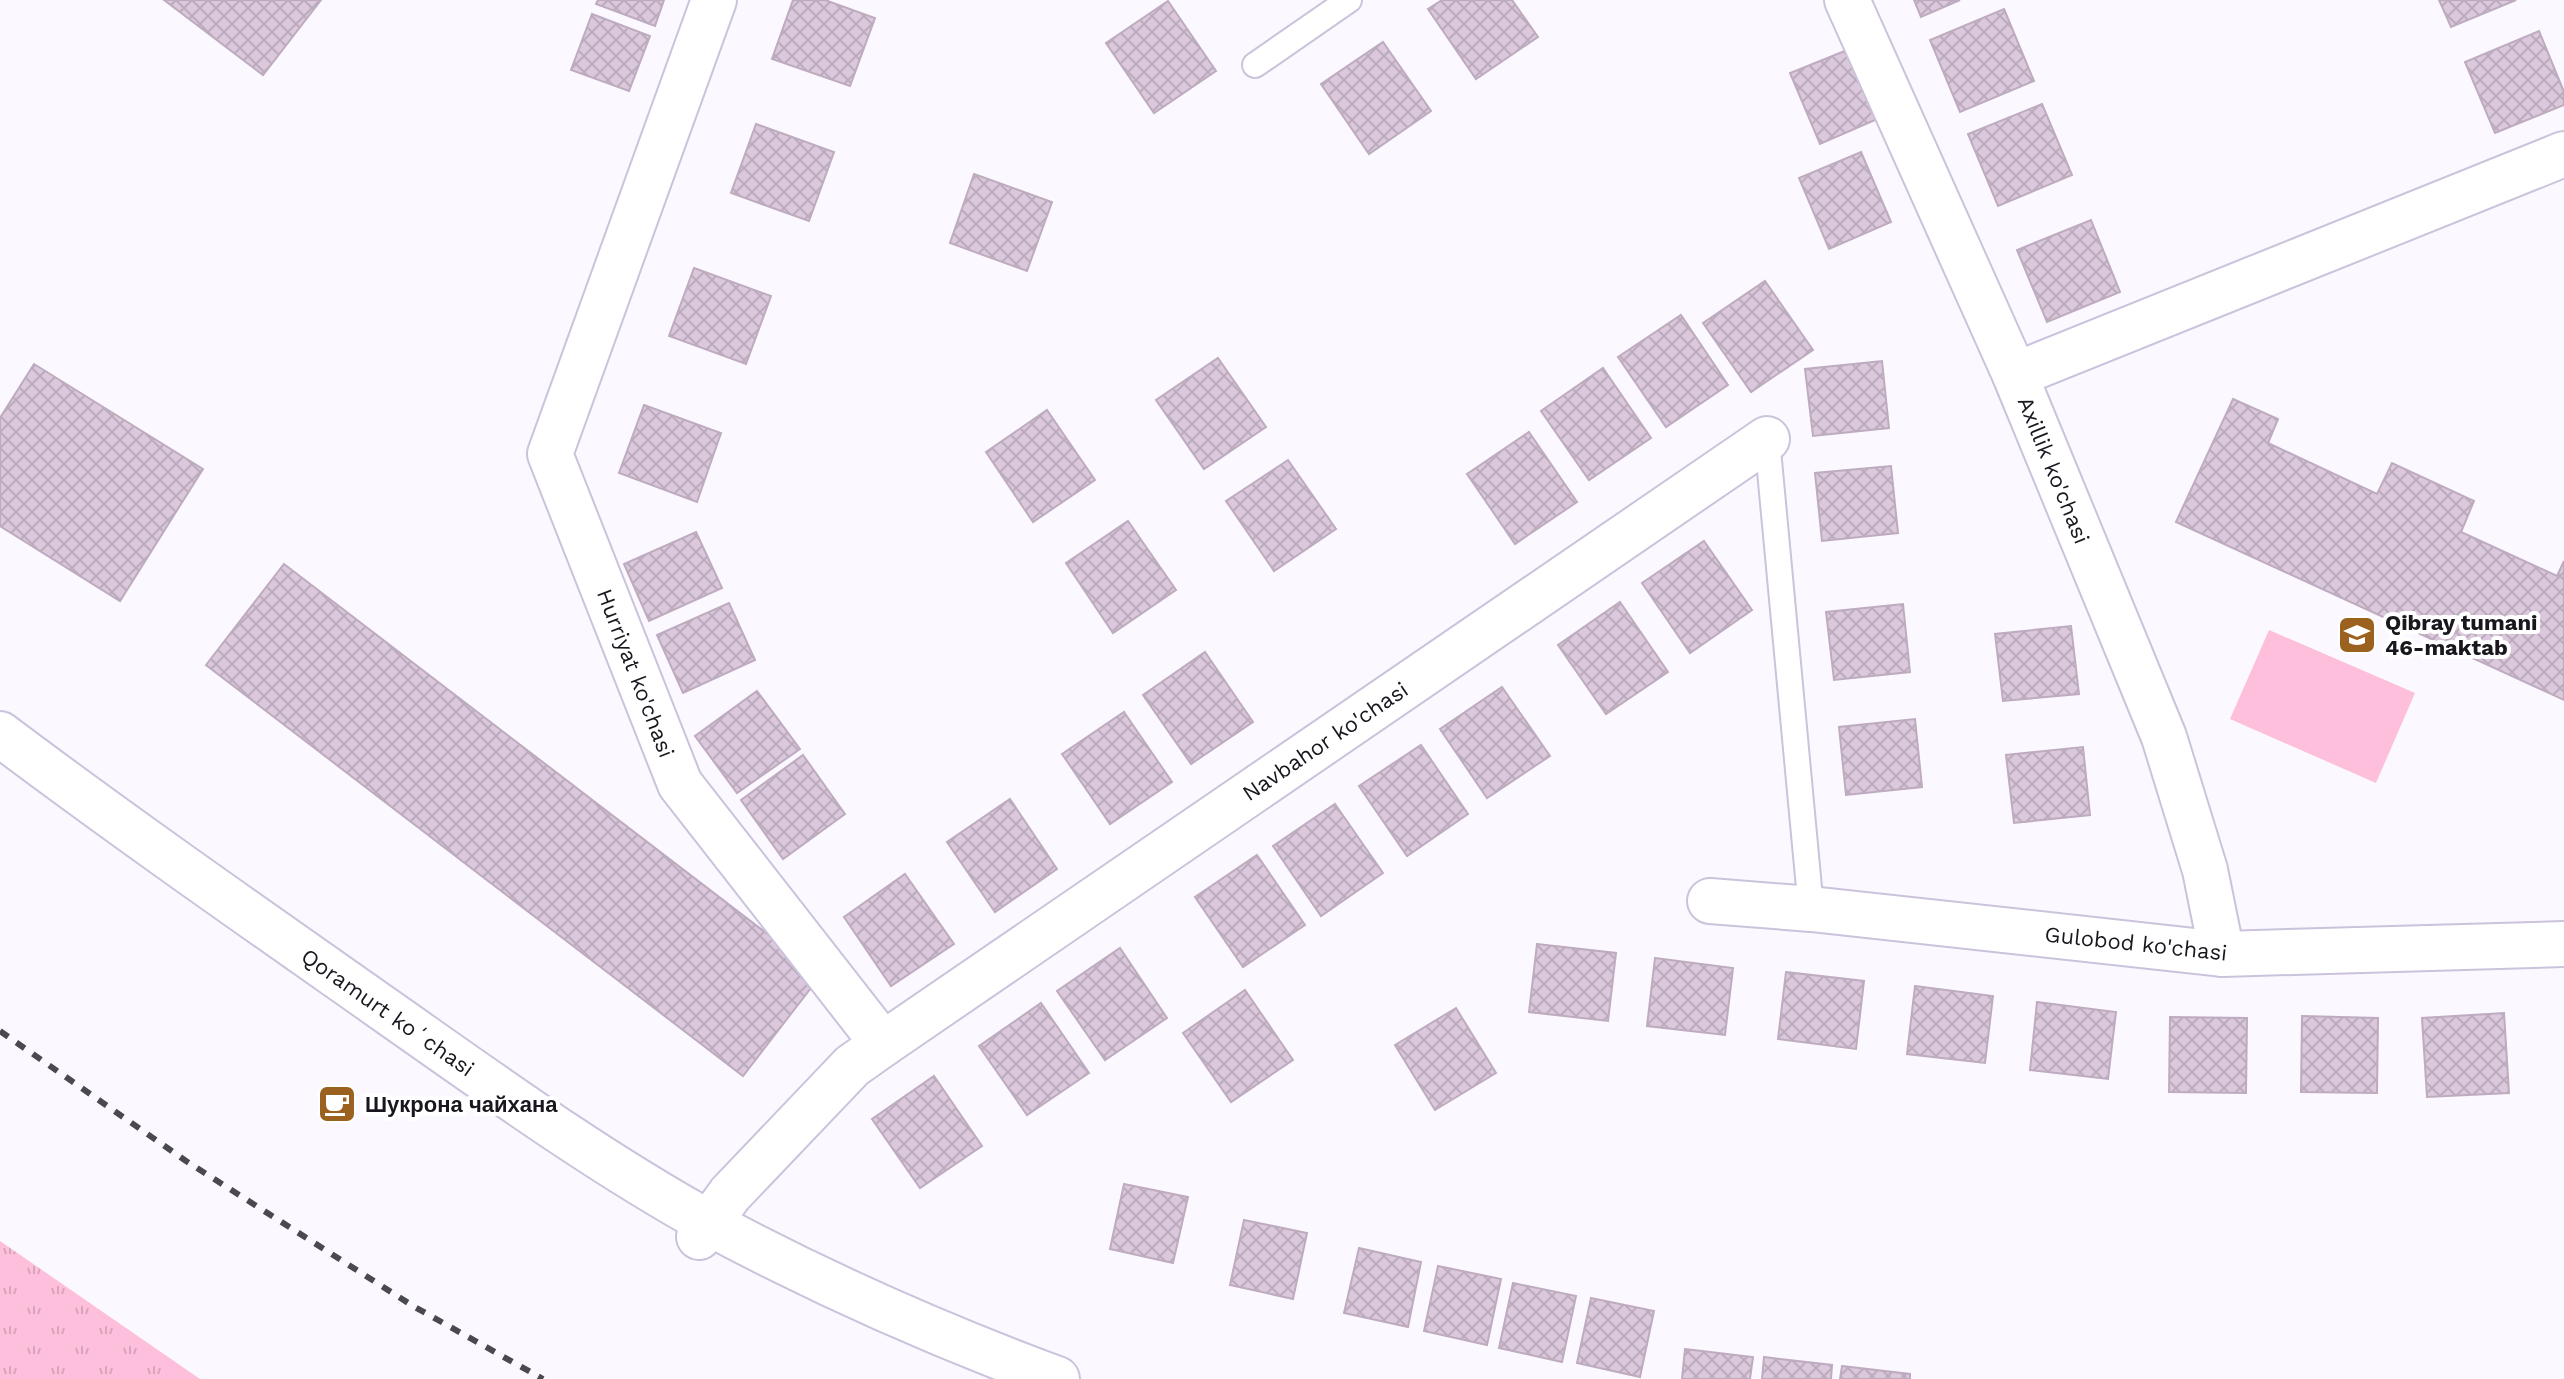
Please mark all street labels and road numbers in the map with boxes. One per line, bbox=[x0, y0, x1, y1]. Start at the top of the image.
street label: Axillik ko'chasi bbox=[2013, 393, 2094, 547]
street label: Hurriyat ko'chasi bbox=[592, 585, 679, 761]
street label: Navbahor ko'chasi bbox=[1238, 677, 1413, 806]
street label: Gulobod ko'chasi bbox=[2044, 921, 2228, 966]
street label: Qoramurt koʻchasi bbox=[297, 943, 479, 1081]

